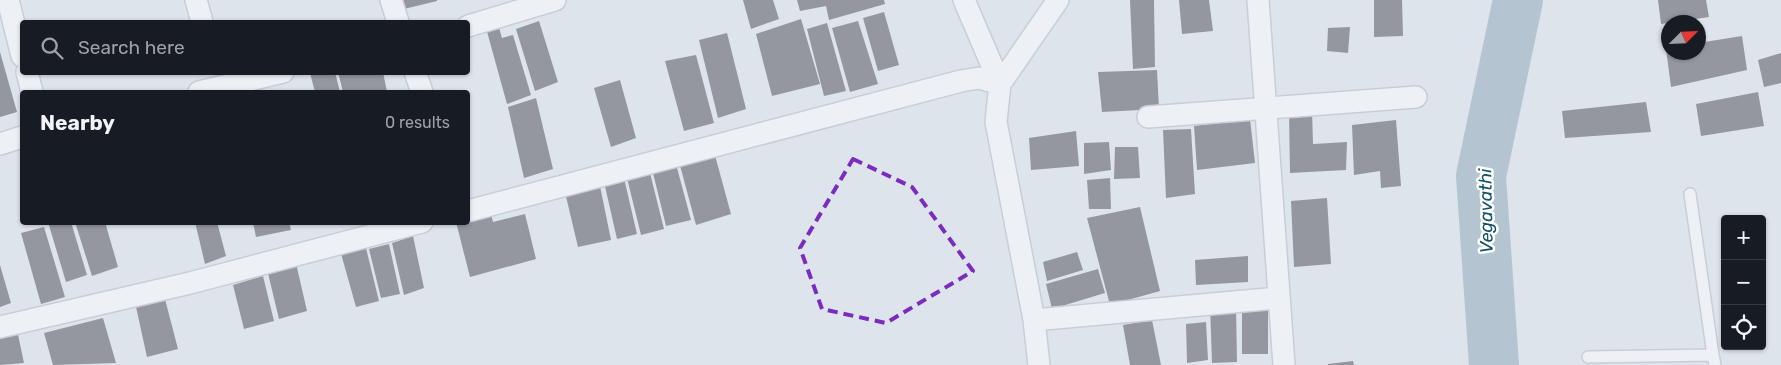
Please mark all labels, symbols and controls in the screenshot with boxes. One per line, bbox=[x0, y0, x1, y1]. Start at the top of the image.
north arrow bbox=[1661, 15, 1706, 60]
search box bbox=[20, 20, 470, 75]
icon: search bbox=[38, 34, 66, 62]
text: Search here bbox=[78, 36, 185, 59]
text: Nearby bbox=[40, 110, 115, 135]
text: 0 results bbox=[385, 113, 450, 132]
water label: Vegavathi bbox=[1474, 168, 1498, 254]
map controls bbox=[1721, 215, 1766, 350]
button: + bbox=[1721, 215, 1766, 260]
button: − bbox=[1721, 260, 1766, 305]
button: locate bbox=[1721, 305, 1766, 350]

